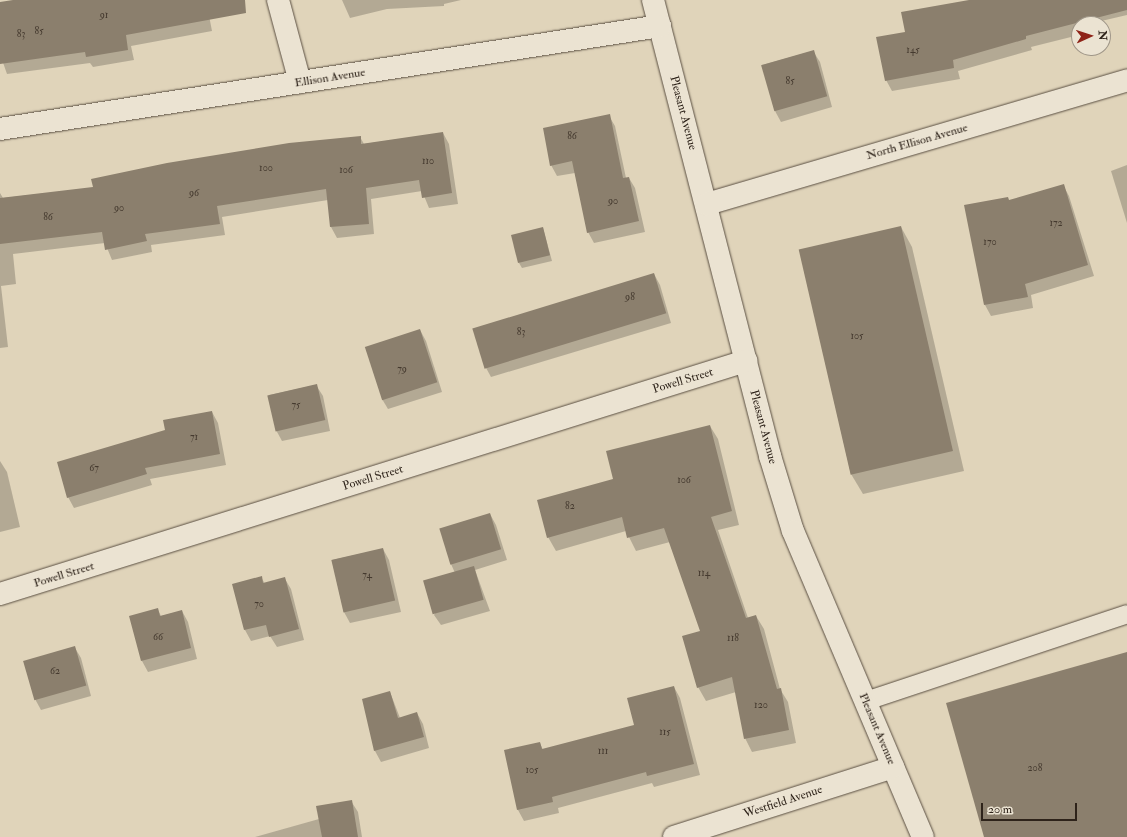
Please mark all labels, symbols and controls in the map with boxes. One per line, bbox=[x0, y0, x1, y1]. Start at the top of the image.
house number: 91 bbox=[100, 10, 108, 22]
north arrow bbox=[1071, 16, 1111, 56]
house number: 85 bbox=[34, 26, 44, 38]
house number: 83 bbox=[17, 29, 25, 41]
text: N bbox=[1096, 30, 1109, 41]
house number: 145 bbox=[906, 45, 920, 57]
street label: Ellison Avenue bbox=[294, 65, 366, 91]
street label: Pleasant Avenue bbox=[666, 74, 700, 152]
house number: 85 bbox=[785, 76, 795, 88]
street label: North Ellison Avenue bbox=[865, 121, 969, 163]
house number: 86 bbox=[567, 131, 577, 143]
house number: 110 bbox=[422, 156, 434, 168]
house number: 100 bbox=[259, 163, 273, 175]
house number: 106 bbox=[339, 165, 353, 177]
house number: 96 bbox=[189, 188, 199, 200]
house number: 90 bbox=[608, 196, 618, 208]
house number: 90 bbox=[114, 203, 124, 215]
house number: 86 bbox=[43, 212, 53, 224]
house number: 172 bbox=[1049, 218, 1063, 230]
house number: 170 bbox=[983, 237, 997, 249]
house number: 98 bbox=[625, 292, 635, 304]
house number: 83 bbox=[517, 327, 525, 339]
house number: 105 bbox=[850, 331, 864, 343]
house number: 79 bbox=[397, 364, 407, 376]
street label: Powell Street bbox=[651, 365, 715, 397]
street label: Pleasant Avenue bbox=[746, 388, 780, 466]
house number: 75 bbox=[292, 400, 300, 412]
house number: 71 bbox=[190, 432, 198, 444]
street label: Powell Street bbox=[341, 462, 405, 494]
house number: 67 bbox=[89, 463, 99, 475]
house number: 106 bbox=[677, 475, 691, 487]
house number: 82 bbox=[565, 501, 575, 513]
street label: Powell Street bbox=[32, 559, 96, 591]
house number: 114 bbox=[698, 568, 710, 580]
house number: 74 bbox=[362, 570, 372, 582]
house number: 70 bbox=[254, 599, 264, 611]
house number: 66 bbox=[153, 632, 163, 644]
house number: 118 bbox=[727, 633, 739, 645]
house number: 62 bbox=[50, 666, 60, 678]
street label: Pleasant Avenue bbox=[855, 691, 899, 767]
house number: 120 bbox=[754, 700, 768, 712]
house number: 115 bbox=[659, 727, 671, 739]
house number: 111 bbox=[598, 746, 608, 758]
house number: 208 bbox=[1028, 763, 1042, 775]
house number: 105 bbox=[525, 765, 539, 777]
street label: Westfield Avenue bbox=[742, 782, 824, 822]
scale bar bbox=[983, 795, 1079, 821]
text: 20 m bbox=[988, 802, 1012, 817]

